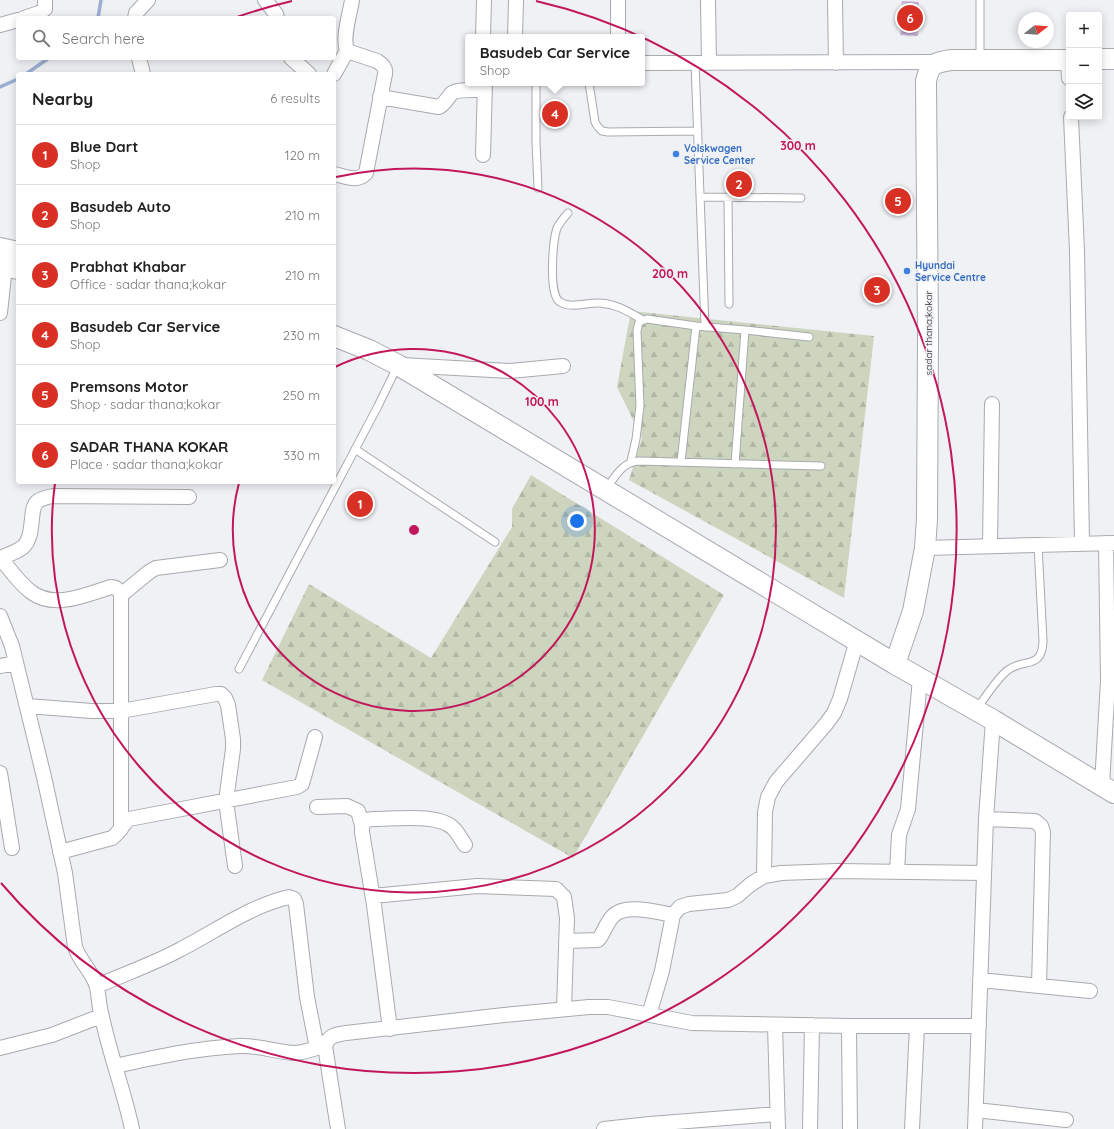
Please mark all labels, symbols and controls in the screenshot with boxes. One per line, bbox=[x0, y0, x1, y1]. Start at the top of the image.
pin: 6 bbox=[897, 3, 923, 33]
north arrow bbox=[1018, 12, 1054, 48]
map controls bbox=[1066, 12, 1102, 120]
button: + bbox=[1066, 12, 1102, 48]
search box bbox=[16, 16, 336, 60]
icon: search bbox=[30, 27, 52, 49]
text: Search here bbox=[62, 29, 145, 48]
popup bbox=[465, 34, 645, 86]
text: Basudeb Car Service bbox=[480, 43, 630, 62]
button: − bbox=[1066, 48, 1102, 84]
text: Shop bbox=[480, 62, 510, 78]
button: layers bbox=[1066, 84, 1102, 120]
text: Nearby bbox=[32, 88, 93, 109]
text: 6 results bbox=[270, 90, 320, 106]
pin: 4 bbox=[542, 99, 568, 129]
text: Blue Dart bbox=[70, 137, 138, 156]
text: 300 m bbox=[780, 138, 816, 153]
place label: Volskwagen Service Center bbox=[684, 142, 756, 167]
text: 1 bbox=[42, 147, 48, 163]
text: 120 m bbox=[285, 147, 320, 163]
marker: Volskwagen Service Center bbox=[671, 149, 681, 159]
text: Shop bbox=[70, 156, 100, 172]
pin: 2 bbox=[726, 169, 752, 199]
pin: 5 bbox=[885, 186, 911, 216]
text: Basudeb Auto bbox=[70, 197, 171, 216]
text: 2 bbox=[41, 207, 49, 223]
text: 210 m bbox=[285, 207, 320, 223]
text: Shop bbox=[70, 216, 100, 232]
text: Prabhat Khabar bbox=[70, 257, 186, 276]
place label: Hyundai Service Centre bbox=[915, 259, 986, 284]
text: 200 m bbox=[652, 266, 688, 281]
marker: Hyundai Service Centre bbox=[902, 266, 912, 276]
text: 3 bbox=[42, 267, 48, 283]
text: 210 m bbox=[285, 267, 320, 283]
pin: 3 bbox=[864, 275, 890, 305]
text: Office · sadar thana;kokar bbox=[70, 276, 226, 292]
street label: sadar thana;kokar bbox=[922, 290, 935, 375]
text: Basudeb Car Service bbox=[70, 317, 220, 336]
text: 4 bbox=[41, 327, 49, 343]
text: 230 m bbox=[283, 327, 320, 343]
text: Shop bbox=[70, 336, 100, 352]
text: Premsons Motor bbox=[70, 377, 188, 396]
text: 5 bbox=[41, 387, 49, 403]
text: 250 m bbox=[283, 387, 320, 403]
text: 100 m bbox=[525, 394, 559, 409]
text: Shop · sadar thana;kokar bbox=[70, 396, 220, 412]
text: SADAR THANA KOKAR bbox=[70, 437, 228, 456]
text: 6 bbox=[41, 447, 49, 463]
text: 330 m bbox=[283, 447, 320, 463]
text: Place · sadar thana;kokar bbox=[70, 456, 223, 472]
pin: 1 bbox=[347, 489, 373, 519]
your location bbox=[567, 511, 587, 531]
centre of rings bbox=[407, 523, 421, 537]

